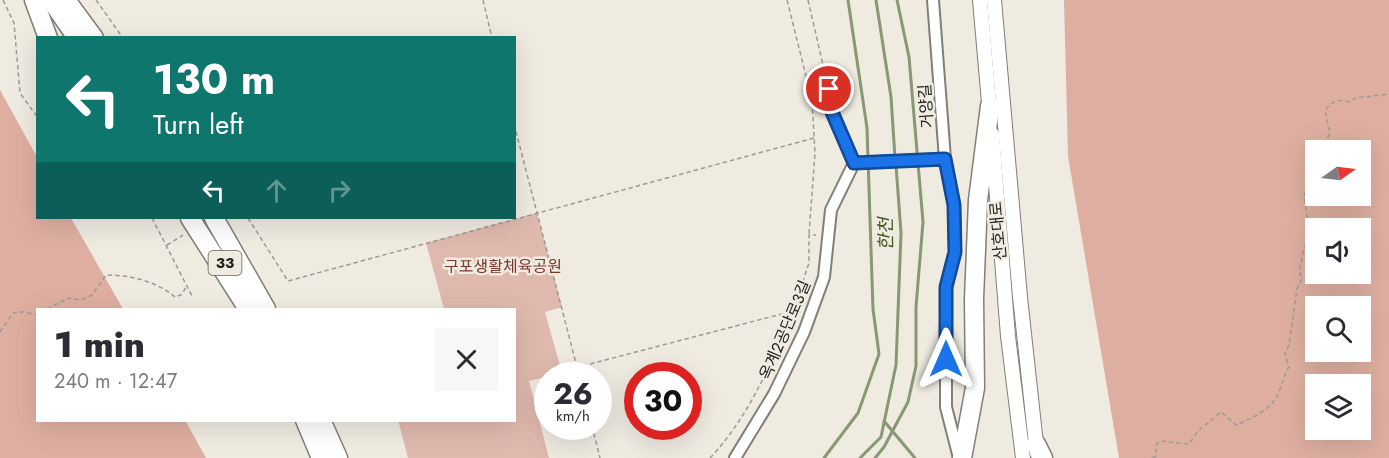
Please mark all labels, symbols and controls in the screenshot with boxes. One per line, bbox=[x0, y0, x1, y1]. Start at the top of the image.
text: 130 m bbox=[153, 49, 275, 110]
icon: left bbox=[54, 60, 132, 138]
pin bbox=[803, 63, 854, 114]
icon: arrive bbox=[812, 72, 845, 105]
street label: 거양길 bbox=[913, 83, 939, 129]
text: Turn left bbox=[153, 105, 243, 144]
north arrow bbox=[1305, 140, 1371, 206]
map controls bbox=[1305, 140, 1371, 440]
icon: left bbox=[197, 174, 230, 207]
icon: ahead bbox=[260, 174, 293, 207]
icon: right bbox=[323, 174, 356, 207]
street label: 산호대로 bbox=[984, 200, 1012, 261]
water label: 한천 bbox=[873, 215, 899, 251]
button: sound bbox=[1305, 218, 1371, 284]
road number: 33 bbox=[208, 251, 242, 275]
park label: 구포생활체육공원 bbox=[444, 255, 562, 278]
street label: 옥계2공단로3길 bbox=[754, 277, 816, 383]
button: search bbox=[1305, 296, 1371, 362]
text: 1 min bbox=[54, 318, 145, 370]
position arrow bbox=[914, 327, 978, 391]
button: close bbox=[435, 328, 498, 391]
speed limit sign: 30 bbox=[624, 362, 702, 440]
text: 240 m · 12:47 bbox=[54, 367, 177, 396]
text: 26 bbox=[553, 372, 593, 415]
button: layers bbox=[1305, 374, 1371, 440]
text: km/h bbox=[556, 405, 590, 427]

